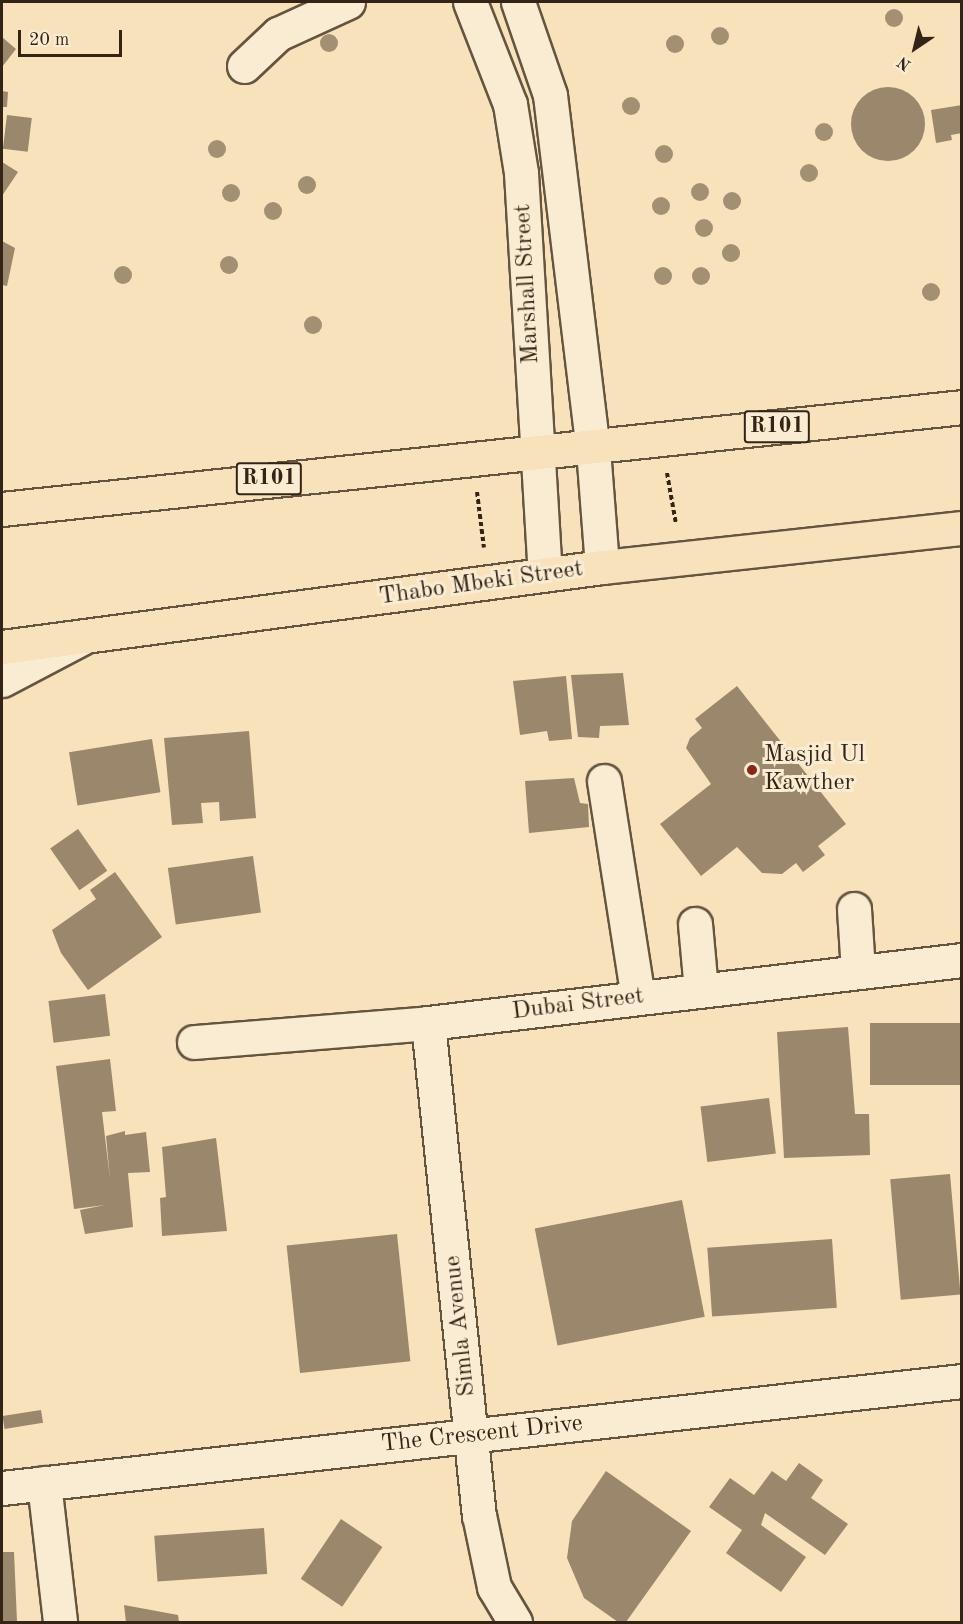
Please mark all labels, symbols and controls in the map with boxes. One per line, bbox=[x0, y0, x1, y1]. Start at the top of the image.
scale bar bbox=[21, 18, 124, 56]
north arrow bbox=[885, 18, 945, 78]
text: 20 m bbox=[29, 31, 69, 49]
text: N bbox=[895, 53, 914, 73]
street label: Marshall Street bbox=[509, 203, 547, 365]
road number: R101 bbox=[742, 408, 812, 446]
road number: R101 bbox=[234, 460, 304, 498]
street label: Thabo Mbeki Street bbox=[377, 555, 585, 613]
place label: Masjid Ul Kawther bbox=[764, 742, 865, 798]
marker: Masjid Ul Kawther bbox=[745, 763, 759, 777]
street label: Dubai Street bbox=[510, 983, 646, 1027]
street label: Simla Avenue bbox=[439, 1254, 483, 1398]
street label: The Crescent Drive bbox=[380, 1410, 584, 1460]

